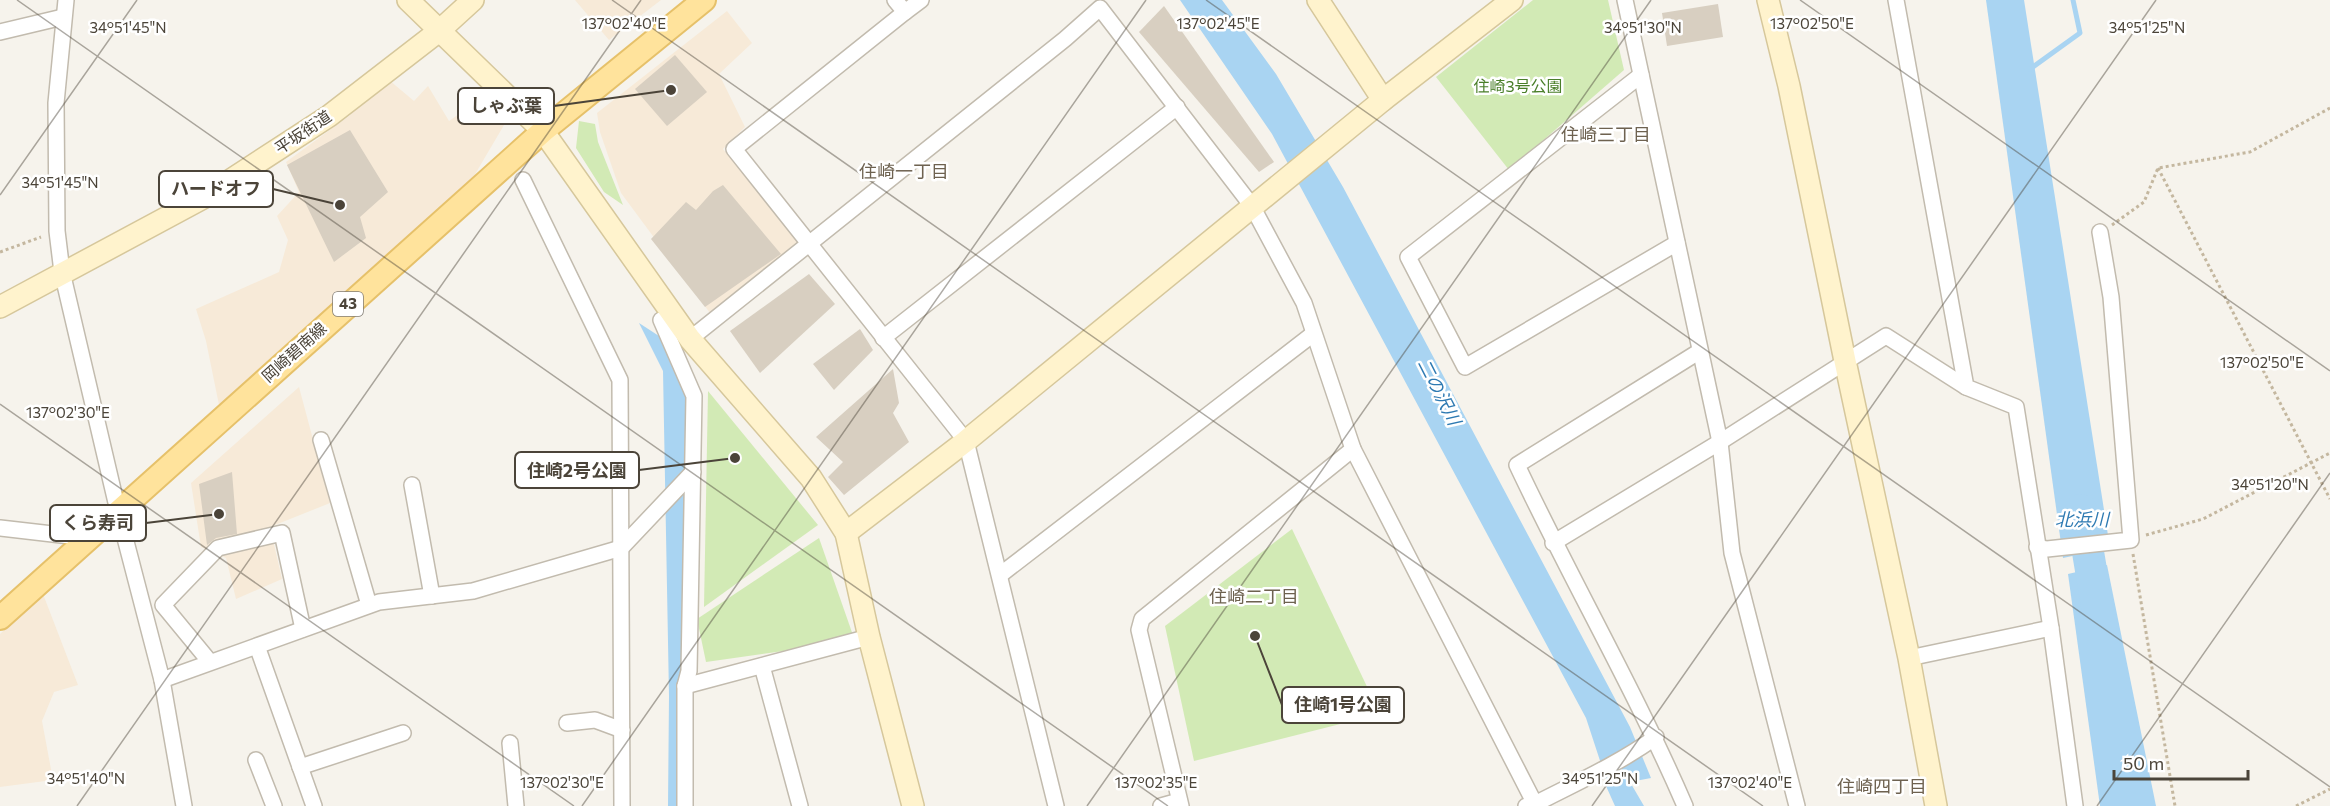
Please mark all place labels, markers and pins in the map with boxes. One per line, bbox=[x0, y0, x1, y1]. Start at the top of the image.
callout: しゃぶ葉 bbox=[458, 88, 554, 124]
callout: ハードオフ bbox=[159, 171, 273, 207]
callout: 住崎2号公園 bbox=[515, 452, 639, 488]
callout: くら寿司 bbox=[50, 505, 146, 541]
callout: 住崎1号公園 bbox=[1282, 687, 1404, 723]

